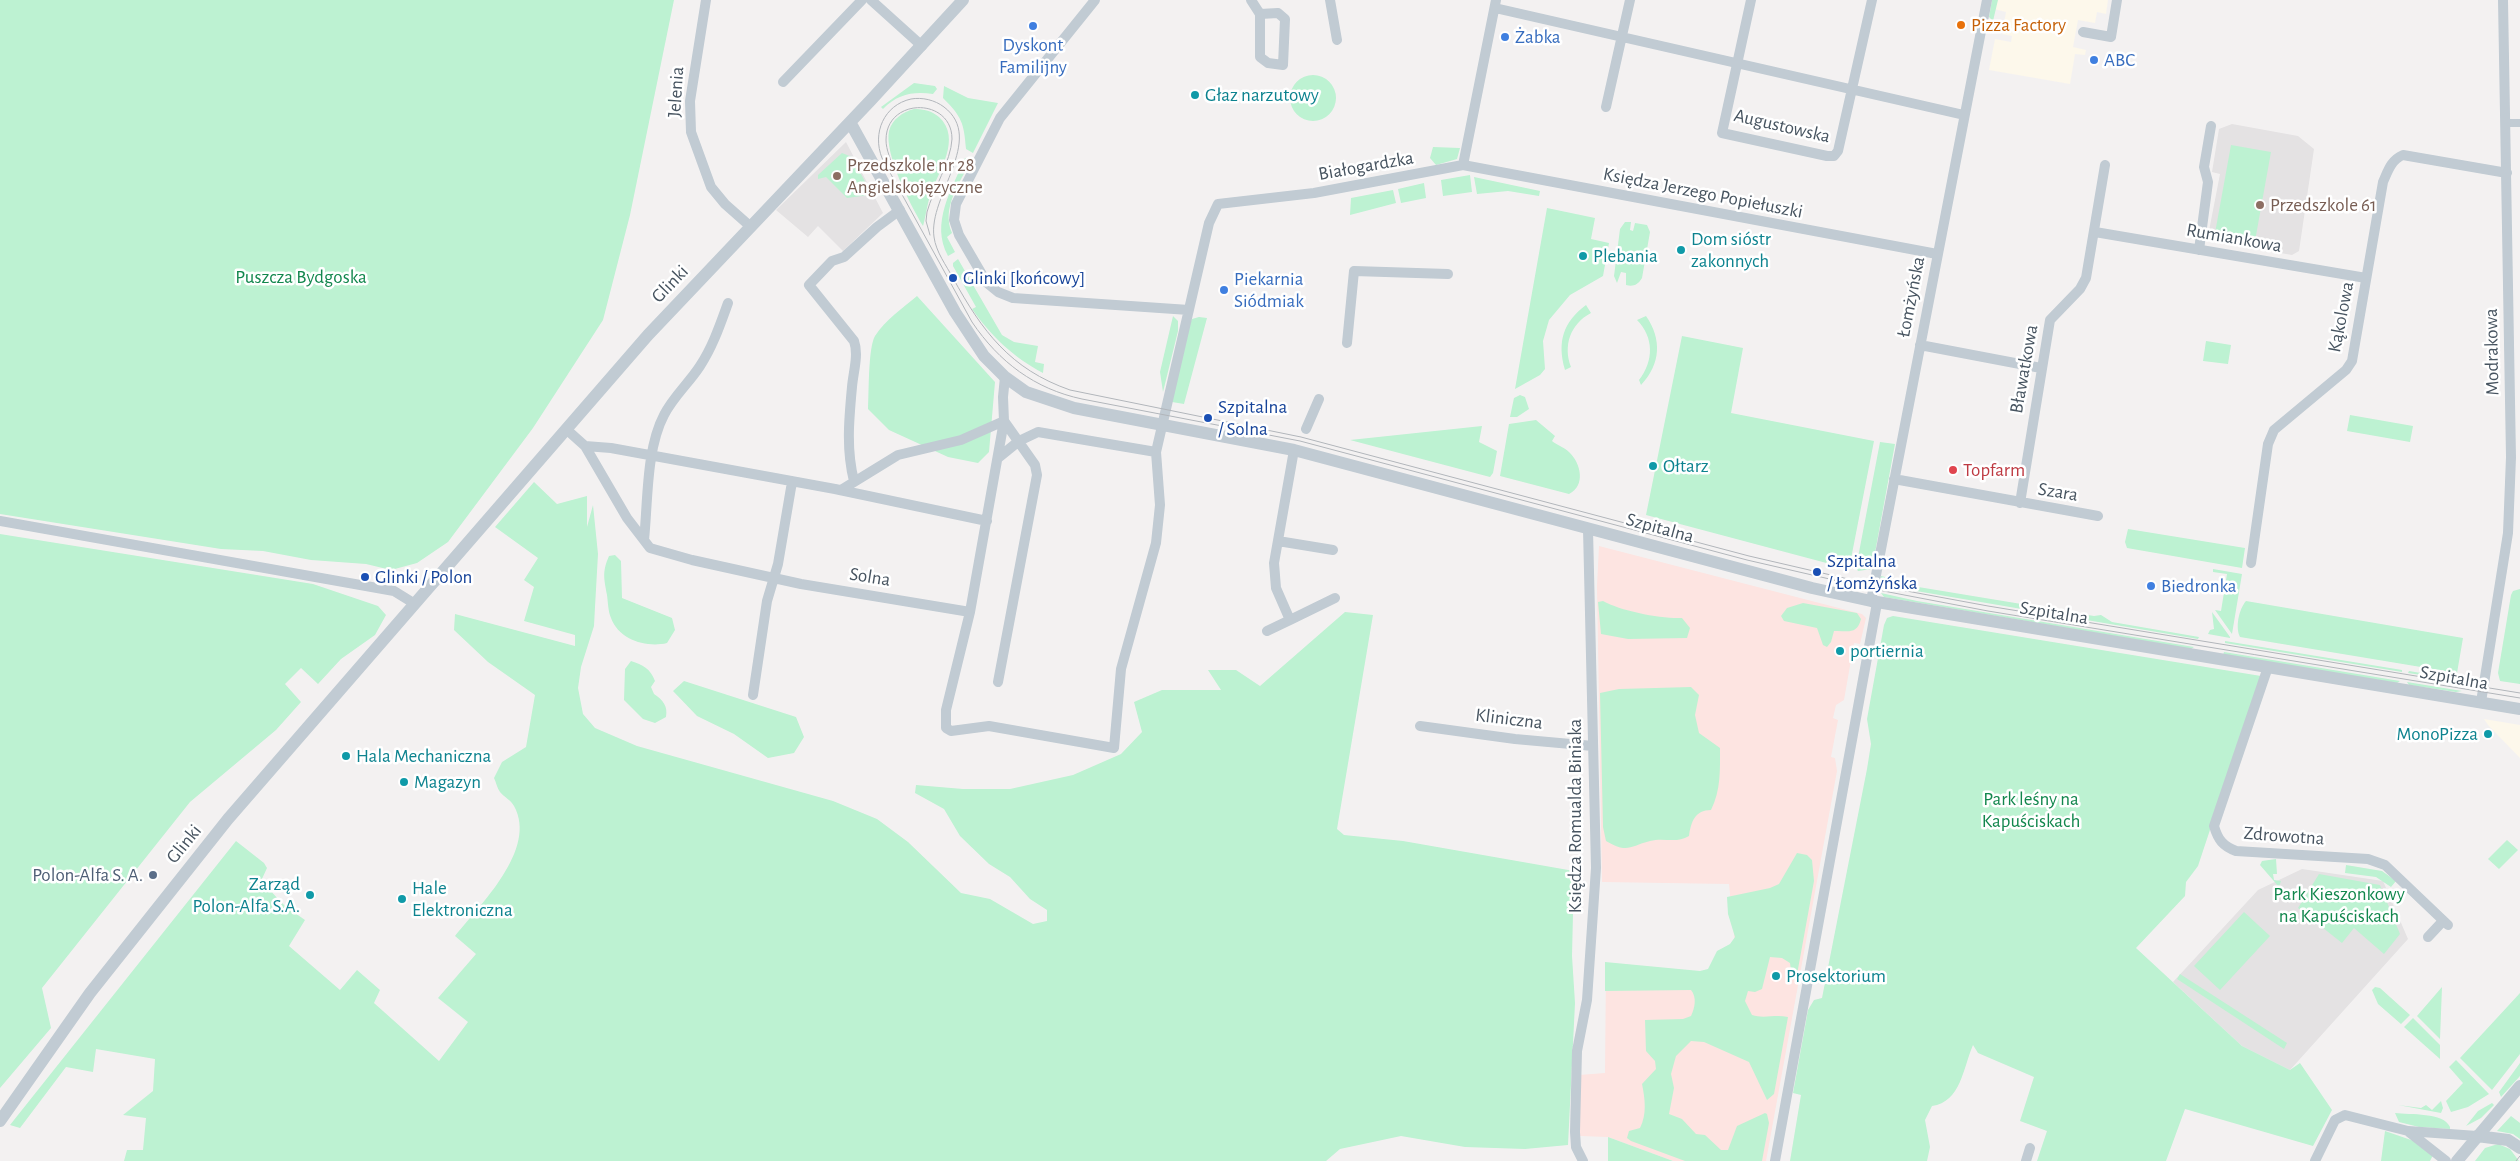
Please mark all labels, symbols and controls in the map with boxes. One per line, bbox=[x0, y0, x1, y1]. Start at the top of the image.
place label: Pizza Factory bbox=[1971, 14, 2066, 36]
marker: Pizza Factory bbox=[1955, 19, 1967, 31]
marker: Dyskont Familijny bbox=[1027, 20, 1039, 32]
place label: Żabka bbox=[1515, 26, 1561, 48]
marker: Żabka bbox=[1499, 31, 1511, 43]
place label: Dyskont Familijny bbox=[999, 34, 1067, 78]
place label: ABC bbox=[2104, 49, 2135, 71]
marker: ABC bbox=[2088, 54, 2100, 66]
street label: Jelenia bbox=[663, 66, 689, 118]
place label: Głaz narzutowy bbox=[1205, 84, 1319, 106]
marker: Głaz narzutowy bbox=[1189, 89, 1201, 101]
street label: Augustowska bbox=[1732, 104, 1832, 148]
street label: Białogardzka bbox=[1317, 146, 1415, 186]
place label: Przedszkole nr 28 Angielskojęzyczne bbox=[847, 154, 983, 198]
street label: Księdza Jerzego Popiełuszki bbox=[1601, 162, 1805, 224]
marker: Przedszkole nr 28 Angielskojęzyczne bbox=[831, 170, 843, 182]
place label: Przedszkole 61 bbox=[2270, 194, 2377, 216]
marker: Przedszkole 61 bbox=[2254, 199, 2266, 211]
street label: Rumiankowa bbox=[2184, 218, 2284, 258]
place label: Dom sióstr zakonnych bbox=[1691, 228, 1771, 272]
marker: Dom sióstr zakonnych bbox=[1675, 244, 1687, 256]
place label: Plebania bbox=[1593, 245, 1658, 267]
marker: Plebania bbox=[1577, 250, 1589, 262]
street label: Łomżyńska bbox=[1892, 255, 1930, 339]
street label: Glinki bbox=[647, 260, 693, 308]
park label: Puszcza Bydgoska bbox=[235, 266, 367, 288]
place label: Glinki [końcowy] bbox=[963, 267, 1085, 289]
place label: Piekarnia Siódmiak bbox=[1234, 268, 1304, 312]
marker: Glinki [końcowy] bbox=[947, 272, 959, 284]
street label: Kąkolowa bbox=[2323, 280, 2359, 354]
marker: Piekarnia Siódmiak bbox=[1218, 284, 1230, 296]
street label: Modrakowa bbox=[2480, 308, 2504, 396]
street label: Bławatkowa bbox=[2005, 323, 2043, 415]
place label: Szpitalna / Solna bbox=[1218, 396, 1287, 440]
marker: Szpitalna / Solna bbox=[1202, 412, 1214, 424]
place label: Ołtarz bbox=[1663, 455, 1709, 477]
place label: Topfarm bbox=[1963, 459, 2025, 481]
marker: Ołtarz bbox=[1647, 460, 1659, 472]
marker: Topfarm bbox=[1947, 464, 1959, 476]
street label: Szara bbox=[2036, 478, 2080, 506]
street label: Szpitalna bbox=[1624, 508, 1696, 548]
place label: Szpitalna / Łomżyńska bbox=[1827, 550, 1918, 594]
street label: Solna bbox=[848, 563, 892, 591]
place label: Glinki / Polon bbox=[375, 566, 472, 588]
marker: Szpitalna / Łomżyńska bbox=[1811, 566, 1823, 578]
marker: Glinki / Polon bbox=[359, 571, 371, 583]
place label: Biedronka bbox=[2161, 575, 2237, 597]
marker: Biedronka bbox=[2145, 580, 2157, 592]
street label: Szpitalna bbox=[2018, 596, 2090, 630]
place label: portiernia bbox=[1850, 640, 1924, 662]
marker: portiernia bbox=[1834, 645, 1846, 657]
street label: Szpitalna bbox=[2418, 661, 2490, 695]
street label: Kliniczna bbox=[1474, 704, 1544, 734]
street label: Księdza Romualda Biniaka bbox=[1564, 719, 1586, 913]
place label: MonoPizza bbox=[2397, 723, 2478, 745]
marker: MonoPizza bbox=[2482, 728, 2494, 740]
place label: Hala Mechaniczna bbox=[356, 745, 491, 767]
marker: Hala Mechaniczna bbox=[340, 750, 352, 762]
place label: Magazyn bbox=[414, 771, 481, 793]
marker: Magazyn bbox=[398, 776, 410, 788]
park label: Park leśny na Kapuściskach bbox=[1982, 788, 2080, 832]
street label: Glinki bbox=[161, 820, 207, 868]
street label: Zdrowotna bbox=[2243, 822, 2325, 850]
place label: Polon-Alfa S. A. bbox=[32, 864, 143, 886]
marker: Polon-Alfa S. A. bbox=[147, 869, 159, 881]
place label: Zarząd Polon-Alfa S.A. bbox=[192, 873, 300, 917]
place label: Hale Elektroniczna bbox=[412, 877, 513, 921]
park label: Park Kieszonkowy na Kapuściskach bbox=[2273, 883, 2405, 927]
marker: Zarząd Polon-Alfa S.A. bbox=[304, 889, 316, 901]
marker: Hale Elektroniczna bbox=[396, 893, 408, 905]
place label: Prosektorium bbox=[1786, 965, 1886, 987]
marker: Prosektorium bbox=[1770, 970, 1782, 982]

